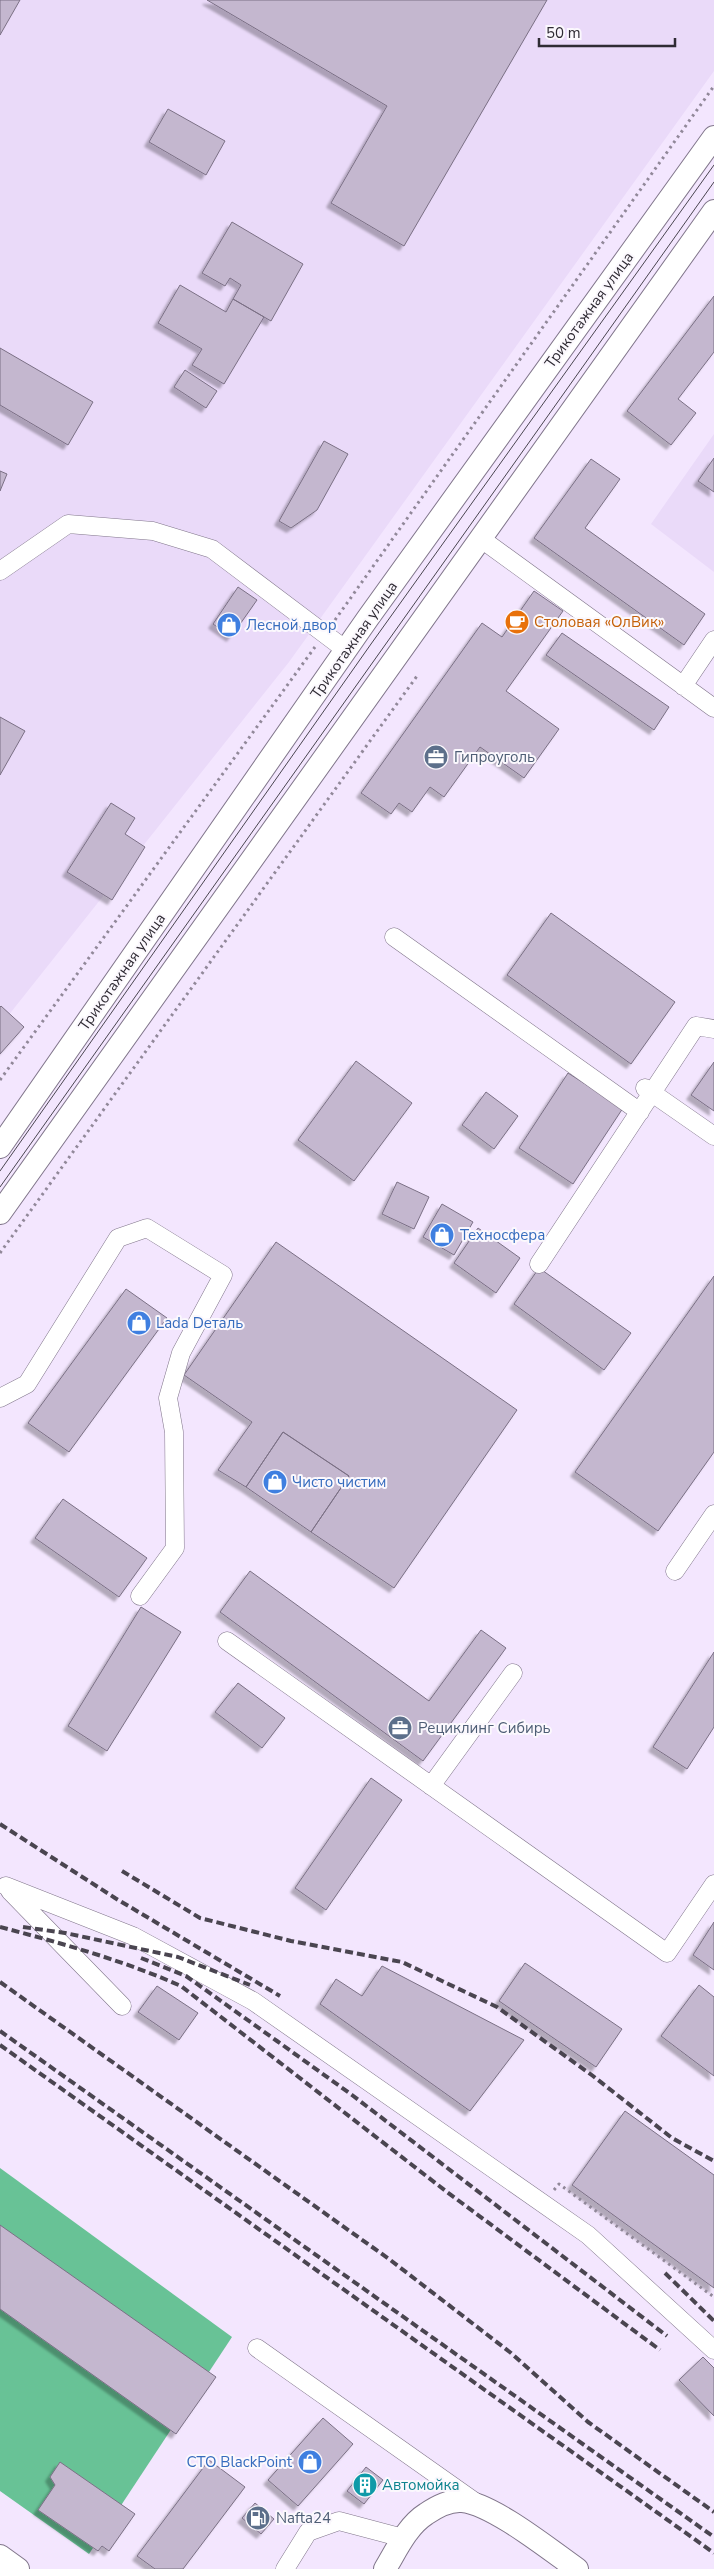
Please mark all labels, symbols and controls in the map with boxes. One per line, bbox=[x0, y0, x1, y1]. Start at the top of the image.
scale bar bbox=[539, 15, 675, 47]
text: 50 m bbox=[546, 23, 581, 43]
street label: Трикотажная улица bbox=[540, 248, 638, 372]
street label: Трикотажная улица bbox=[306, 577, 402, 703]
cafe icon: Столовая «ОлВик» bbox=[504, 609, 530, 635]
shop icon: Лесной двор bbox=[216, 612, 242, 638]
place label: Столовая «ОлВик» bbox=[534, 612, 664, 632]
place label: Лесной двор bbox=[246, 615, 337, 635]
office icon: Гипроуголь bbox=[423, 744, 449, 770]
place label: Гипроуголь bbox=[454, 747, 535, 767]
street label: Трикотажная улица bbox=[74, 909, 170, 1035]
shop icon: Техносфера bbox=[429, 1222, 455, 1248]
place label: Техносфера bbox=[460, 1225, 545, 1245]
shop icon: Lada Dеталь bbox=[126, 1310, 152, 1336]
place label: Lada Dеталь bbox=[156, 1313, 243, 1333]
shop icon: Чисто чистим bbox=[262, 1469, 288, 1495]
place label: Чисто чистим bbox=[292, 1472, 386, 1492]
office icon: Рециклинг Сибирь bbox=[387, 1715, 413, 1741]
place label: Рециклинг Сибирь bbox=[418, 1718, 551, 1738]
shop icon: СТО BlackPoint bbox=[297, 2449, 323, 2475]
place label: СТО BlackPoint bbox=[187, 2452, 293, 2472]
building icon: Автомойка bbox=[352, 2472, 378, 2498]
place label: Автомойка bbox=[382, 2475, 460, 2495]
fuel station icon: Nafta24 bbox=[245, 2505, 271, 2531]
place label: Nafta24 bbox=[276, 2508, 331, 2528]

